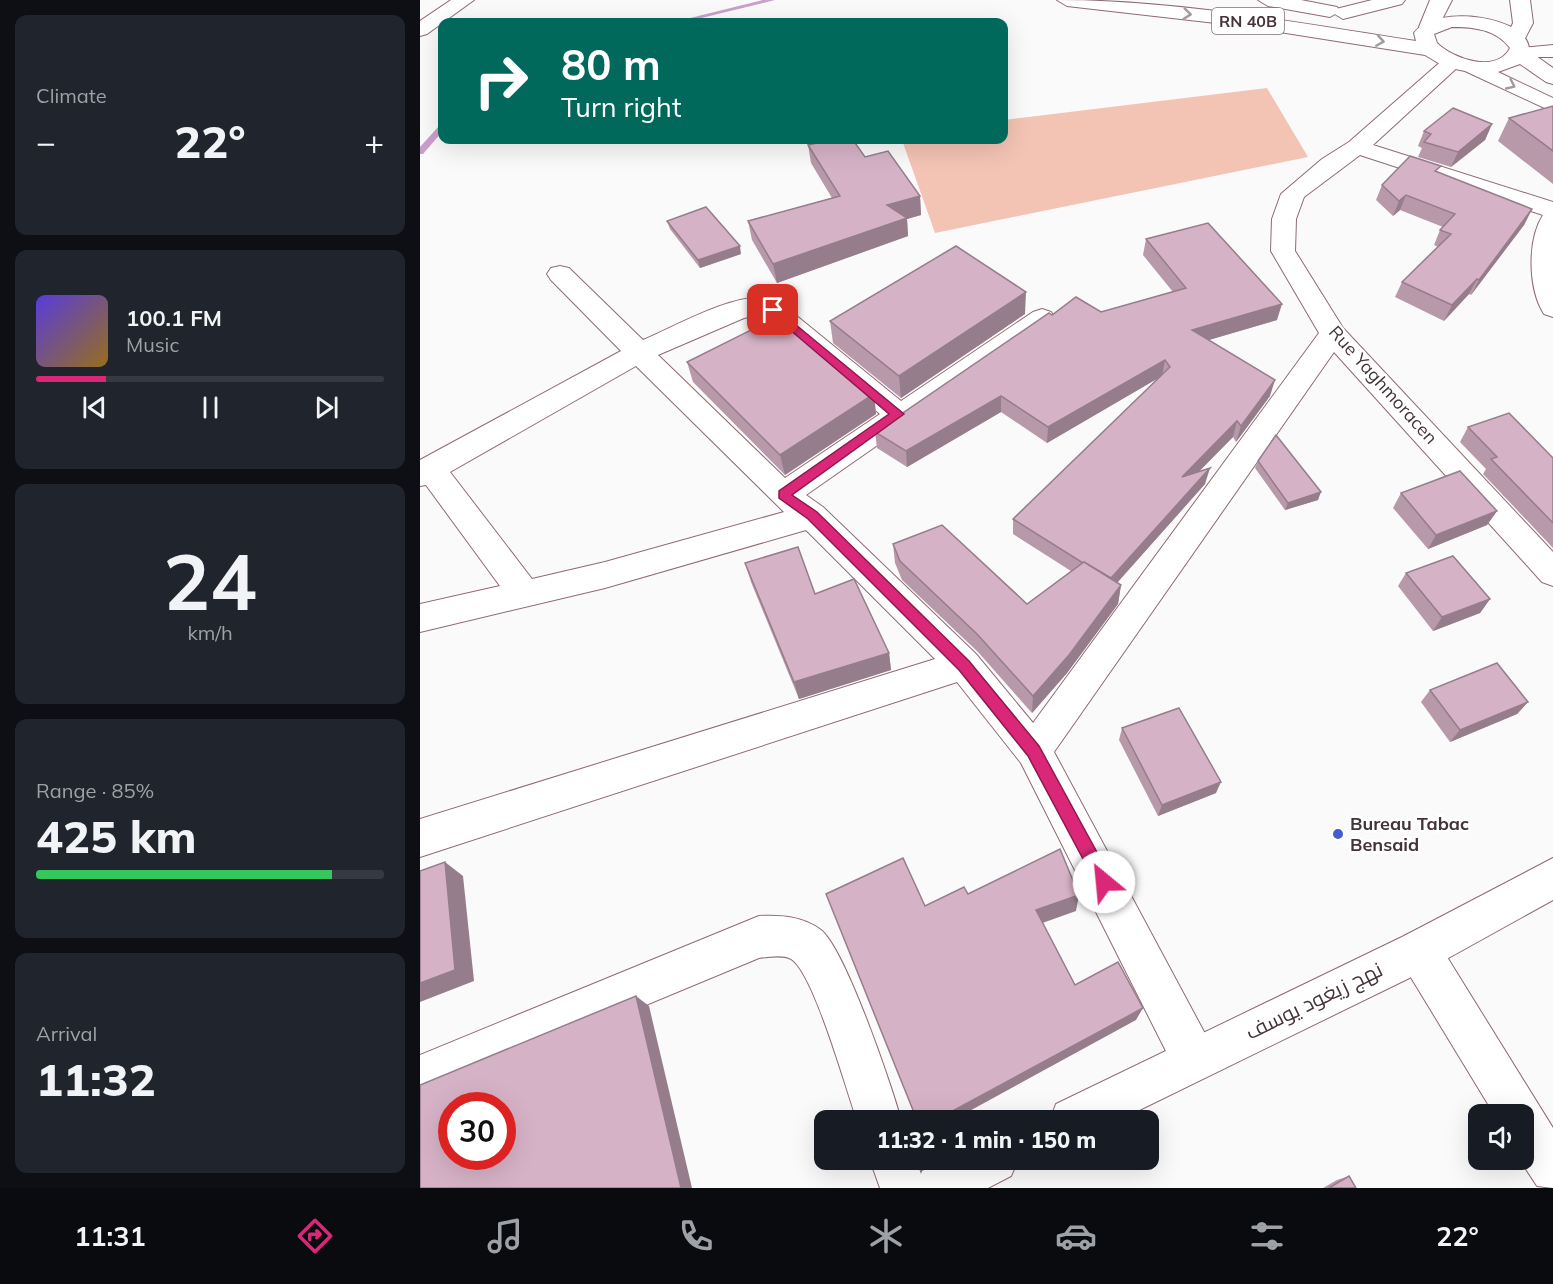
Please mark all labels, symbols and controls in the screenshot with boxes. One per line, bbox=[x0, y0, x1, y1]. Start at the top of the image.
one-way arrow bbox=[1183, 7, 1192, 20]
road number: RN 40B bbox=[1212, 8, 1284, 34]
one-way arrow bbox=[1375, 34, 1385, 47]
text: 80 m bbox=[561, 38, 661, 91]
icon: right bbox=[462, 42, 540, 120]
one-way arrow bbox=[1505, 78, 1516, 90]
text: Climate bbox=[36, 83, 107, 108]
text: Turn right bbox=[561, 90, 681, 124]
text: 22° bbox=[174, 113, 246, 169]
text: − bbox=[36, 121, 56, 162]
text: + bbox=[364, 121, 384, 162]
pin bbox=[747, 284, 798, 335]
icon: arrive bbox=[756, 293, 789, 326]
text: 100.1 FM bbox=[126, 304, 222, 332]
street label: Rue Yaghmoracen bbox=[1324, 321, 1443, 449]
text: Music bbox=[126, 332, 179, 357]
icon: previous bbox=[78, 391, 111, 424]
icon: pause bbox=[194, 391, 227, 424]
icon: next bbox=[310, 391, 343, 424]
text: 24 bbox=[163, 532, 257, 630]
text: km/h bbox=[187, 620, 233, 645]
text: Range · 85% bbox=[36, 778, 154, 803]
text: 425 km bbox=[36, 808, 197, 864]
place label: Bureau Tabac Bensaid bbox=[1350, 812, 1469, 856]
marker: Bureau Tabac Bensaid bbox=[1331, 827, 1345, 841]
position arrow bbox=[1072, 850, 1136, 914]
street label: نهج زيغود يوسف bbox=[1241, 956, 1387, 1046]
text: Arrival bbox=[36, 1021, 97, 1046]
text: 11:32 bbox=[36, 1051, 156, 1107]
speed limit sign: 30 bbox=[438, 1092, 516, 1170]
map controls bbox=[1468, 1104, 1534, 1170]
button: sound bbox=[1468, 1104, 1534, 1170]
text: 11:32 · 1 min · 150 m bbox=[877, 1126, 1096, 1154]
icon: directions bbox=[294, 1215, 336, 1257]
icon: music bbox=[484, 1215, 526, 1257]
icon: phone bbox=[675, 1215, 717, 1257]
icon: climate bbox=[865, 1215, 907, 1257]
icon: car bbox=[1055, 1215, 1097, 1257]
icon: filters bbox=[1246, 1215, 1288, 1257]
text: 11:31 bbox=[74, 1219, 146, 1253]
text: 22° bbox=[1436, 1219, 1479, 1253]

